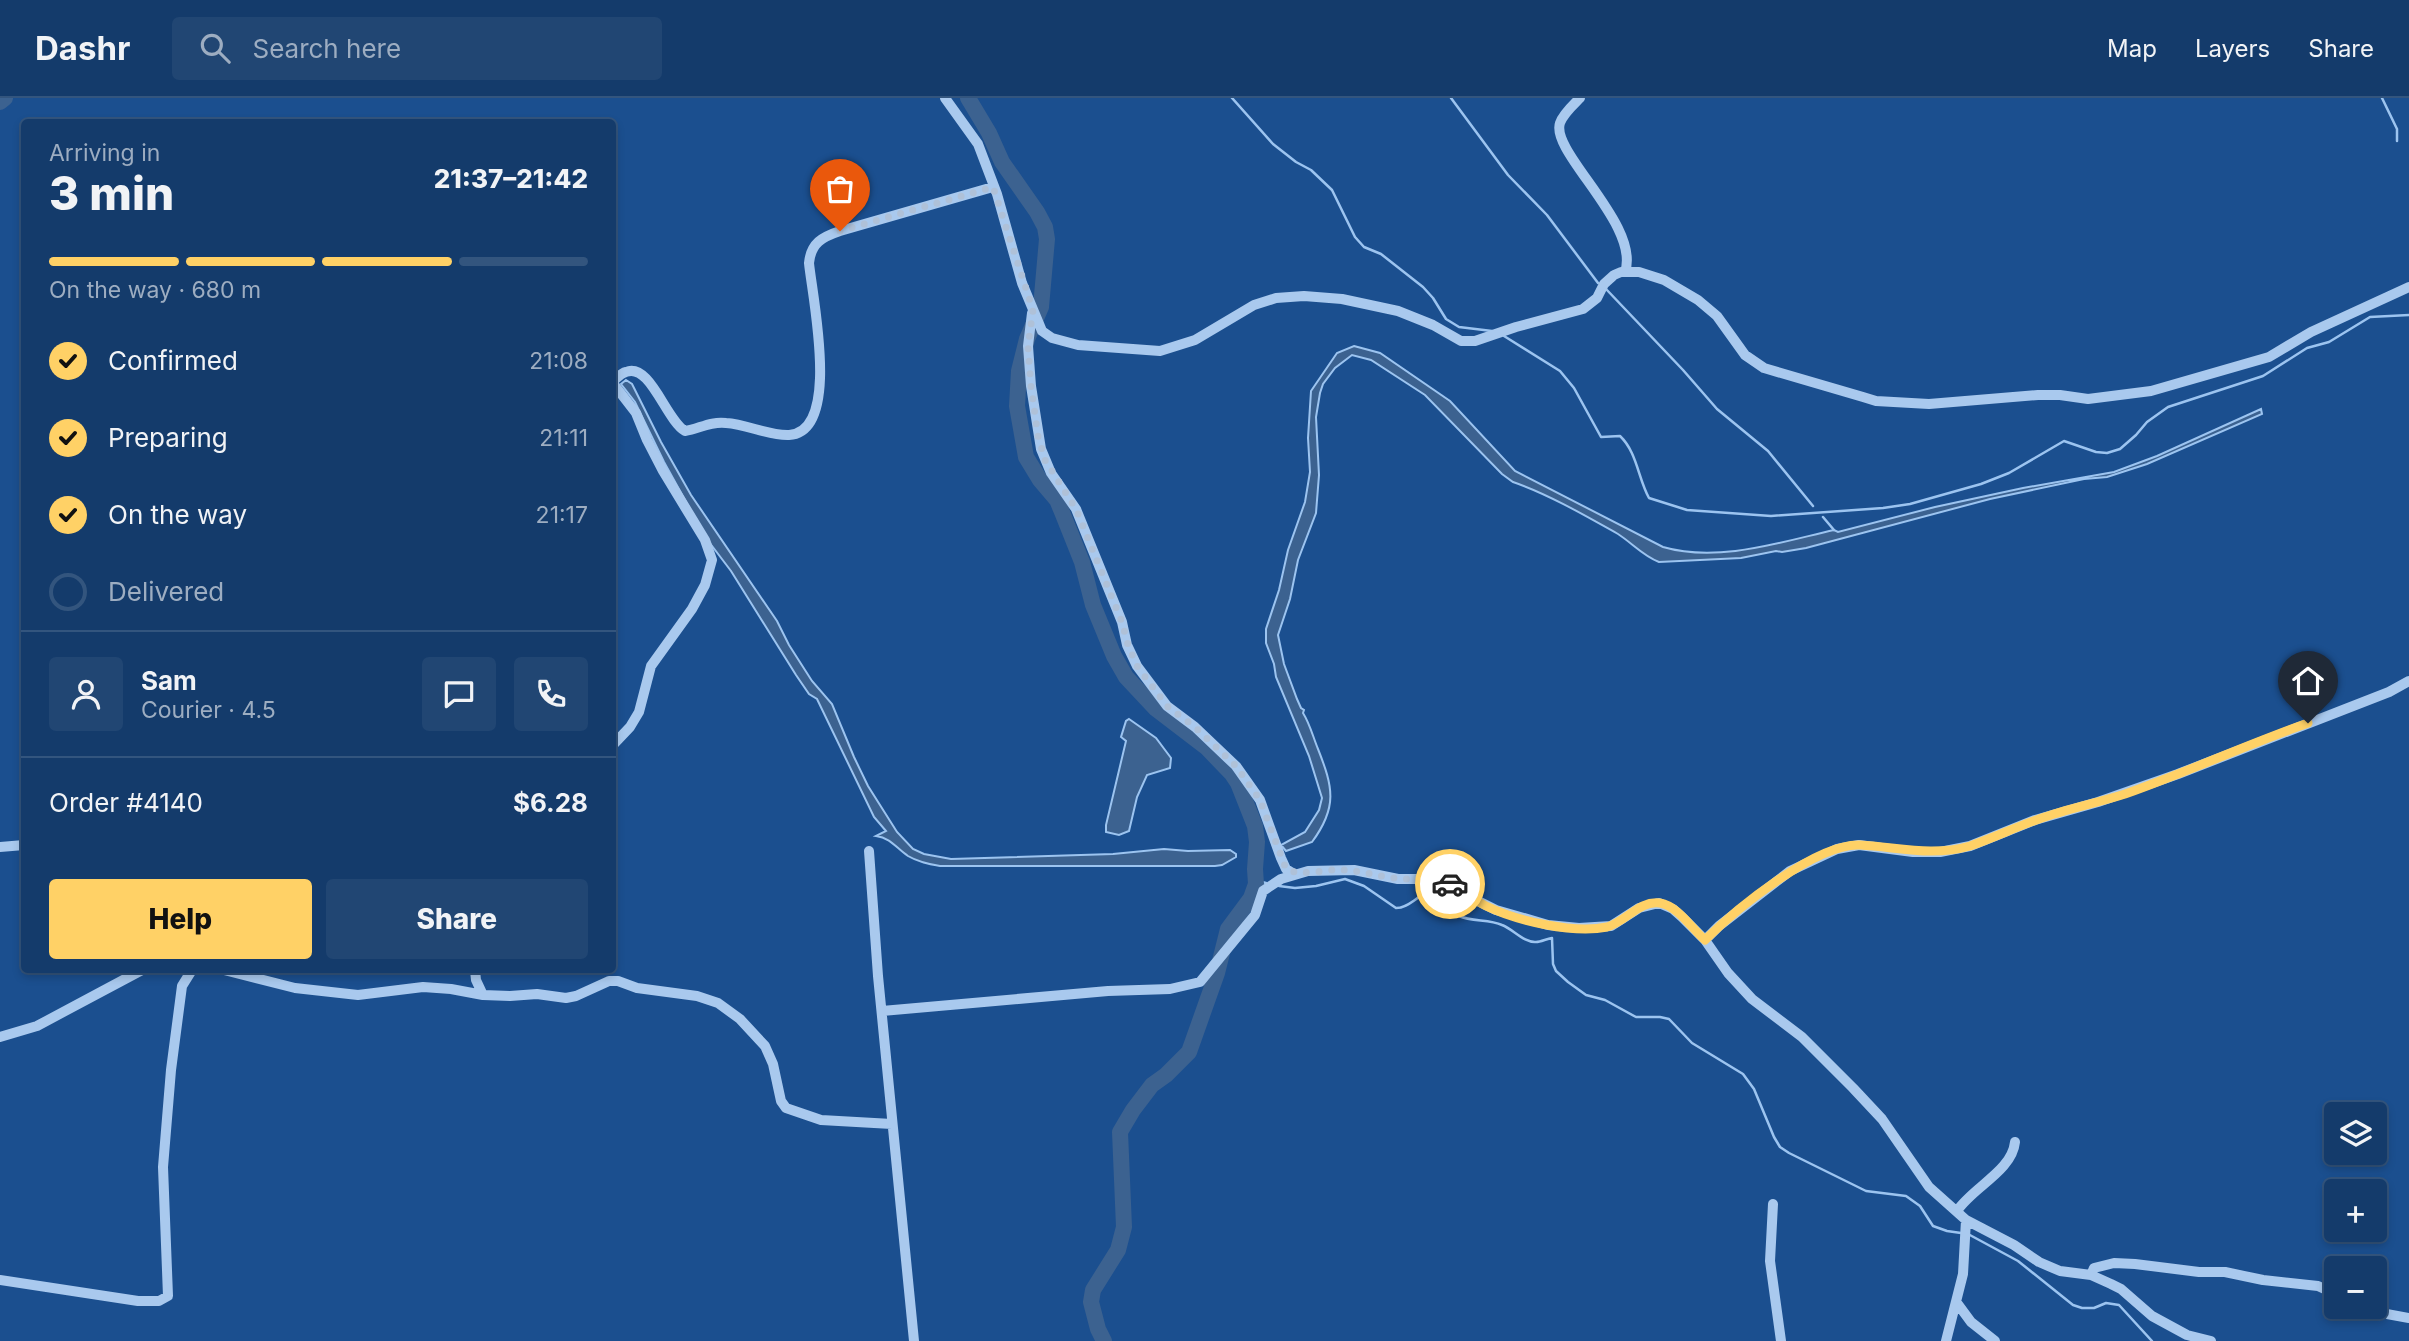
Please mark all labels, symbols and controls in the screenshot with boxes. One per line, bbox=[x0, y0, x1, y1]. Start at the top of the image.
search box bbox=[172, 17, 662, 80]
text: Dashr bbox=[35, 28, 130, 68]
icon: search bbox=[196, 29, 234, 67]
text: Search here bbox=[252, 33, 401, 64]
text: Map bbox=[2107, 34, 2157, 63]
text: Layers bbox=[2195, 34, 2270, 63]
text: Share bbox=[2308, 34, 2374, 63]
text: Arriving in bbox=[49, 139, 160, 167]
pin bbox=[810, 159, 870, 231]
text: 21:37–21:42 bbox=[434, 163, 588, 194]
text: 3 min bbox=[49, 165, 174, 221]
icon: bag bbox=[821, 170, 859, 208]
text: On the way · 680 m bbox=[49, 276, 261, 304]
icon: check bbox=[49, 342, 87, 380]
text: Confirmed bbox=[108, 345, 238, 376]
text: 21:08 bbox=[529, 347, 588, 375]
icon: check bbox=[49, 419, 87, 457]
text: Preparing bbox=[108, 422, 228, 453]
text: 21:11 bbox=[539, 424, 588, 452]
icon: check bbox=[49, 496, 87, 534]
text: On the way bbox=[108, 499, 247, 530]
text: 21:17 bbox=[536, 501, 588, 529]
text: Delivered bbox=[108, 576, 224, 607]
pin bbox=[2278, 651, 2338, 723]
button: person bbox=[49, 657, 123, 731]
button: chat bbox=[422, 657, 496, 731]
button: phone bbox=[514, 657, 588, 731]
icon: home bbox=[2289, 662, 2327, 700]
text: Sam bbox=[141, 665, 197, 696]
text: Courier · 4.5 bbox=[141, 696, 276, 724]
text: Order #4140 bbox=[49, 787, 203, 818]
text: $6.28 bbox=[513, 787, 588, 818]
courier bbox=[1415, 849, 1485, 919]
icon: car bbox=[1431, 865, 1469, 903]
button: Help bbox=[49, 879, 312, 959]
button: Share bbox=[326, 879, 588, 959]
map controls bbox=[2324, 1102, 2387, 1319]
button: layers bbox=[2324, 1102, 2387, 1165]
button: + bbox=[2324, 1179, 2387, 1242]
button: − bbox=[2324, 1256, 2387, 1319]

